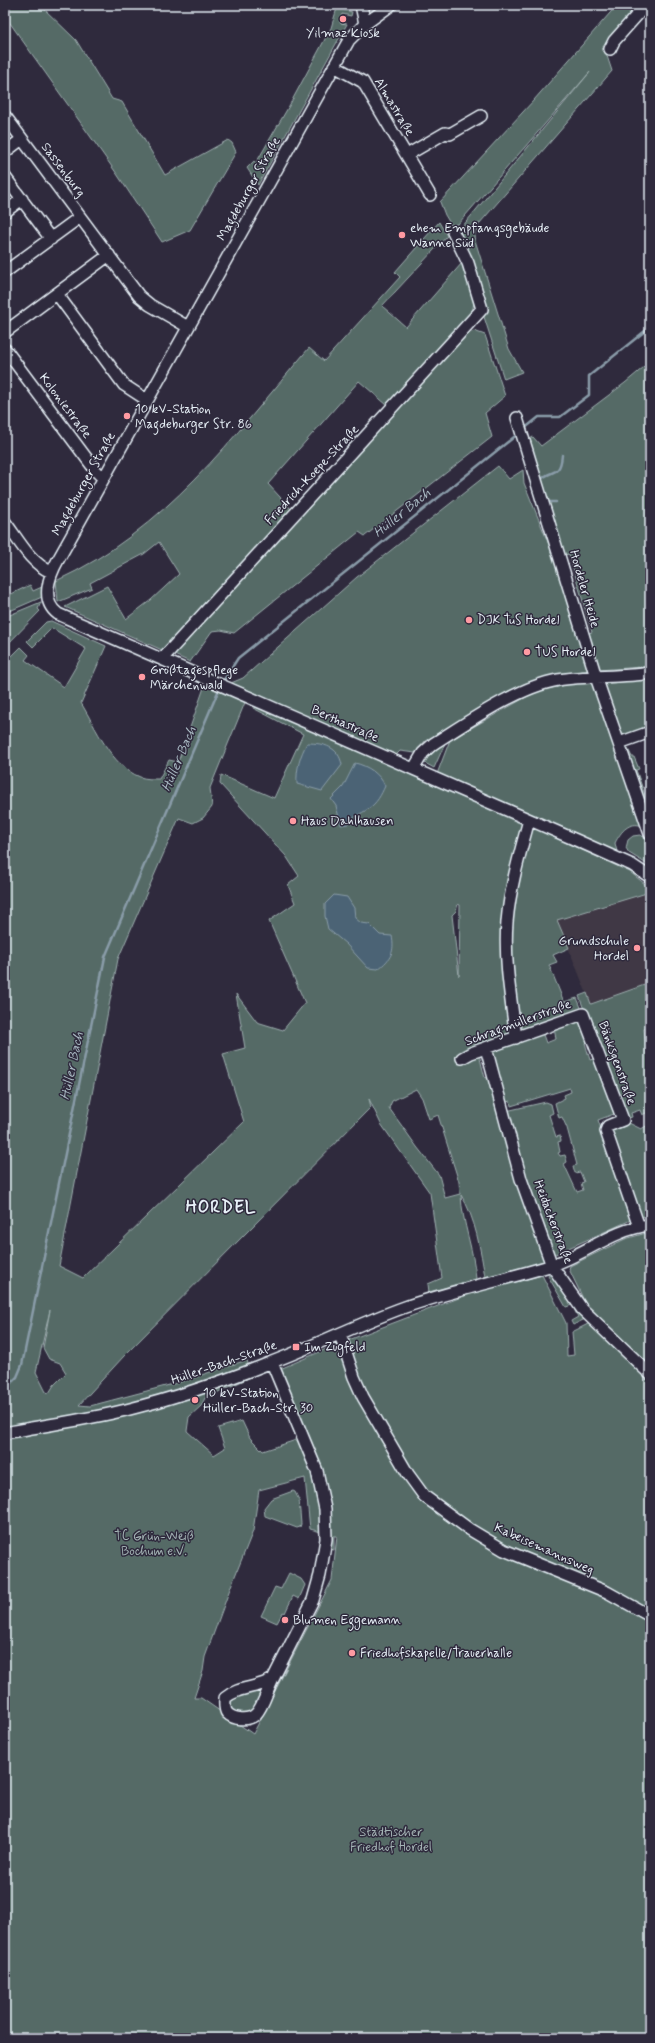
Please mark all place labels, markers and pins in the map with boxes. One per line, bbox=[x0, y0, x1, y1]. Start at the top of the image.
marker: Yilmaz Kiosk bbox=[338, 14, 348, 24]
place label: Yilmaz Kiosk bbox=[306, 25, 380, 42]
place label: ehem Empfangsgebäude Wanne Süd bbox=[410, 220, 549, 252]
marker: ehem Empfangsgebäude Wanne Süd bbox=[397, 230, 407, 240]
place label: 10 kV-Station Magdeburger Str. 86 bbox=[135, 401, 252, 435]
marker: 10 kV-Station Magdeburger Str. 86 bbox=[122, 411, 132, 421]
place label: DJK TuS Hordel bbox=[477, 612, 560, 629]
marker: DJK TuS Hordel bbox=[464, 615, 474, 625]
place label: TUS Hordel bbox=[535, 644, 596, 661]
marker: TUS Hordel bbox=[522, 647, 532, 657]
place label: Großtagespflege Märchenwald bbox=[150, 662, 238, 694]
marker: Großtagespflege Märchenwald bbox=[137, 672, 147, 682]
place label: Haus Dahlhausen bbox=[301, 813, 394, 830]
marker: Haus Dahlhausen bbox=[288, 816, 298, 826]
place label: Grundschule Hordel bbox=[559, 933, 629, 965]
marker: Grundschule Hordel bbox=[632, 943, 642, 953]
place label: Im Zugfeld bbox=[304, 1339, 365, 1357]
marker: Im Zugfeld bbox=[291, 1342, 301, 1352]
place label: 10 kV-Station Hüller-Bach-Str. 30 bbox=[203, 1385, 313, 1417]
marker: 10 kV-Station Hüller-Bach-Str. 30 bbox=[190, 1395, 200, 1405]
place label: Blumen Eggemann bbox=[293, 1612, 401, 1631]
marker: Blumen Eggemann bbox=[280, 1615, 290, 1625]
place label: Friedhofskapelle/Trauerhalle bbox=[360, 1645, 512, 1662]
marker: Friedhofskapelle/Trauerhalle bbox=[347, 1648, 357, 1658]

